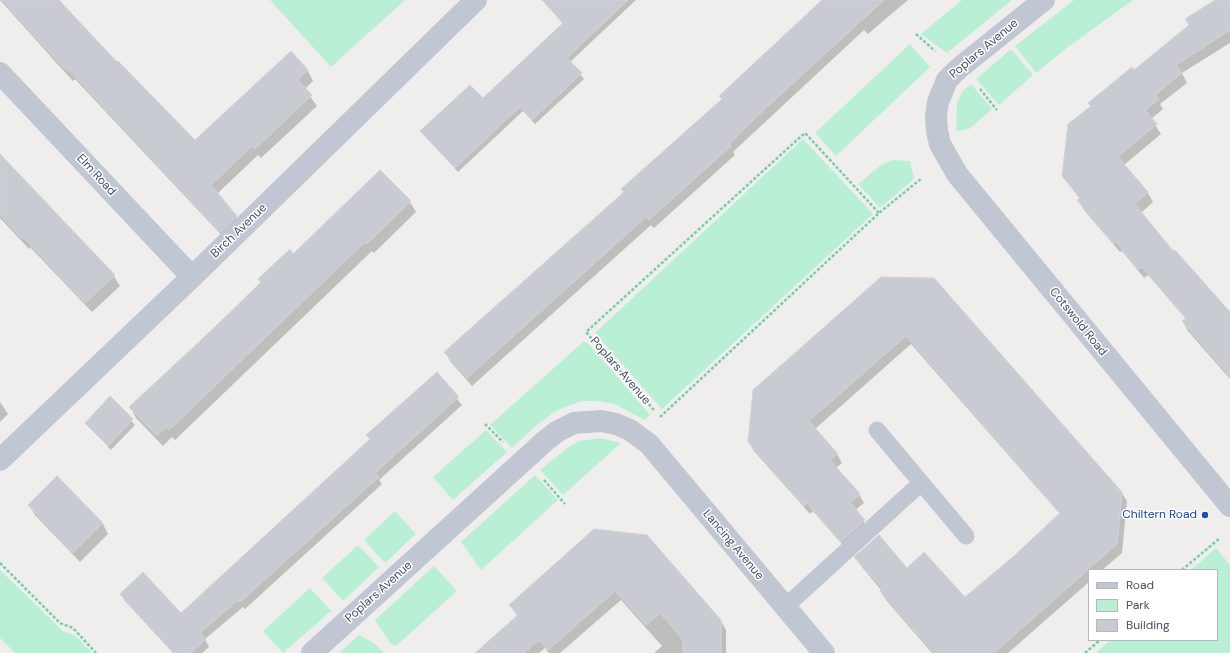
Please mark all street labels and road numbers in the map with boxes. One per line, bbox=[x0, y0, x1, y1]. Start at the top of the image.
street label: Poplars Avenue bbox=[947, 16, 1021, 82]
street label: Elm Road bbox=[73, 151, 119, 199]
street label: Birch Avenue bbox=[208, 201, 270, 261]
street label: Cotswold Road bbox=[1046, 285, 1110, 359]
street label: Poplars Avenue bbox=[587, 334, 653, 408]
street label: Lancing Avenue bbox=[700, 507, 766, 583]
street label: Poplars Avenue bbox=[343, 558, 415, 626]

